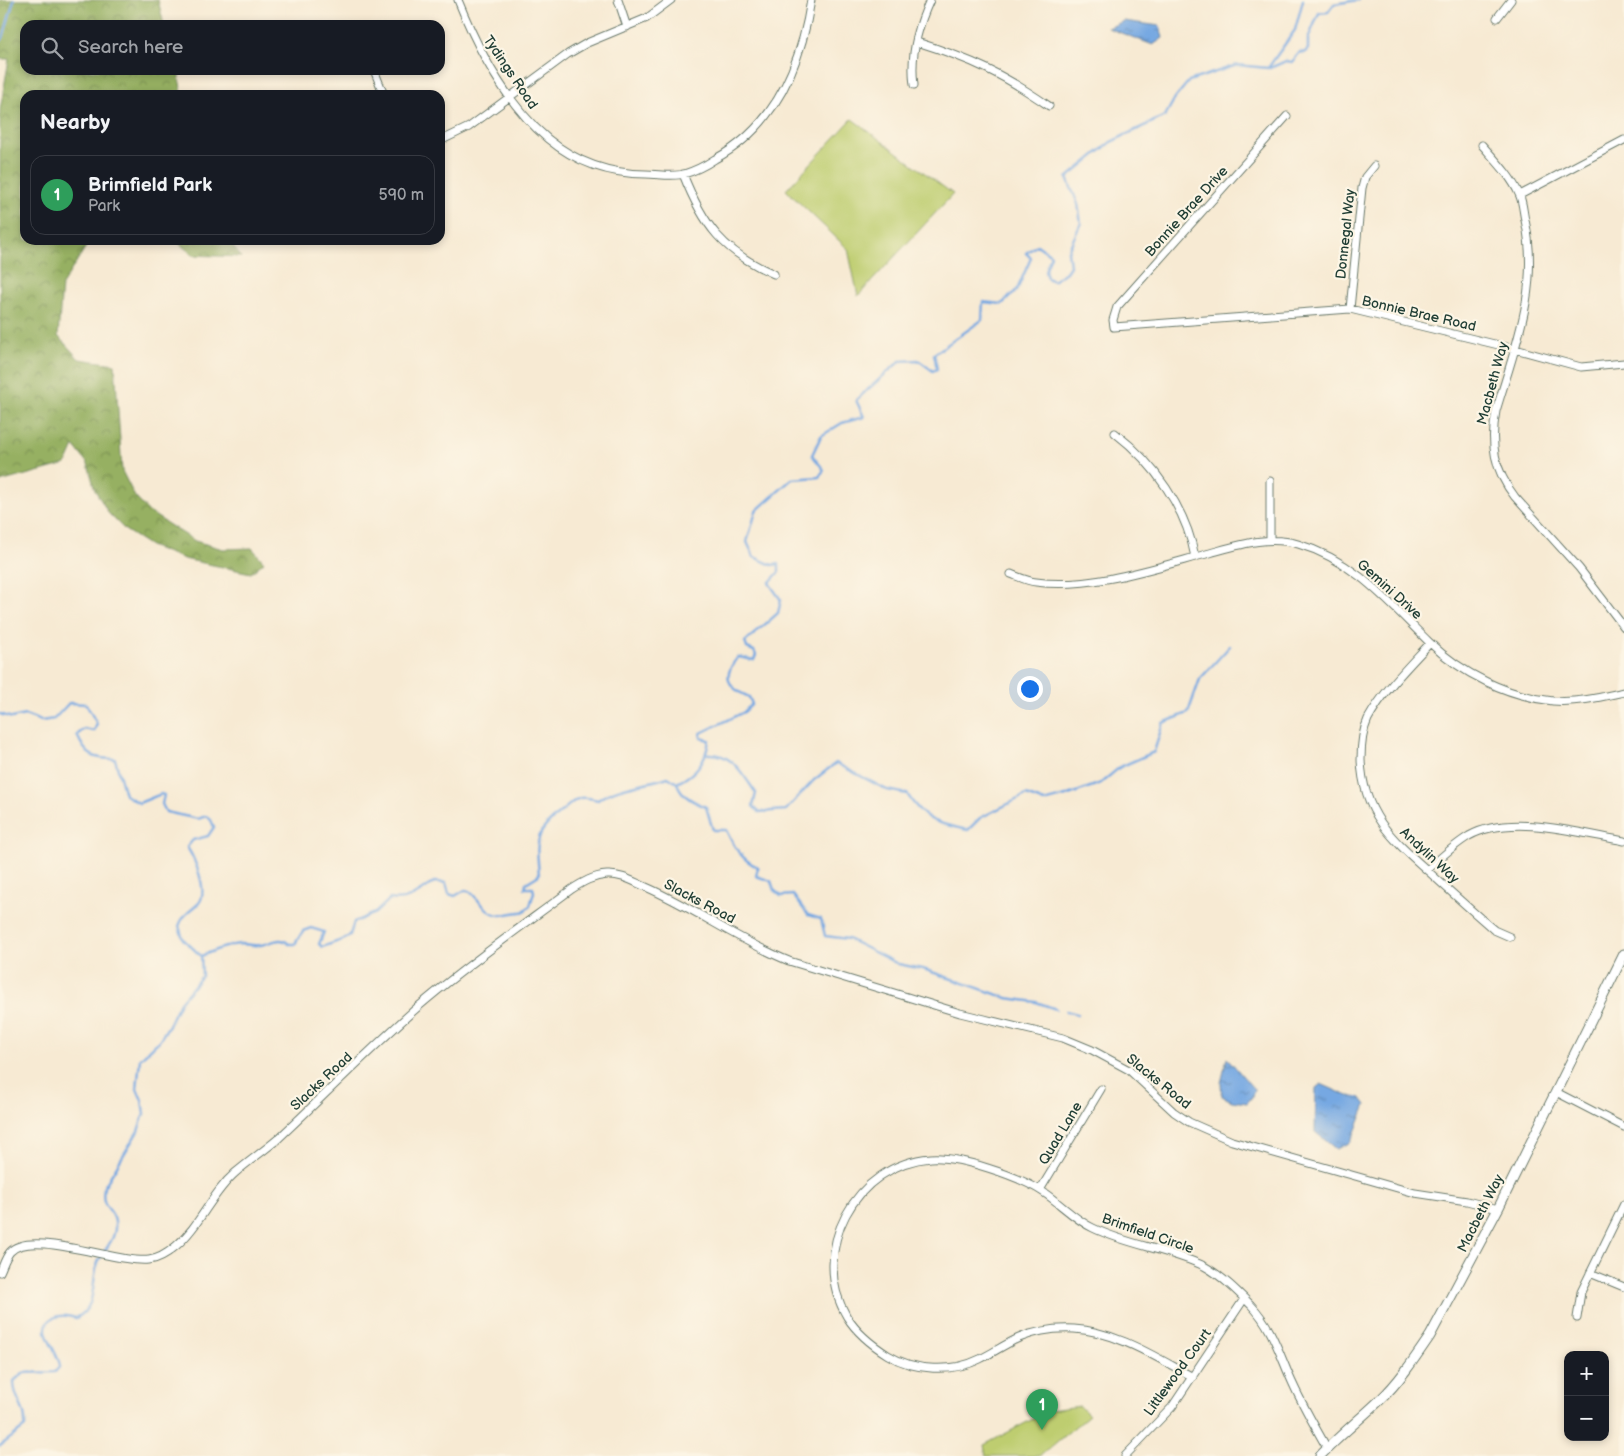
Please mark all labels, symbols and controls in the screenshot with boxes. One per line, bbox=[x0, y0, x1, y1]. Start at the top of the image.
search box bbox=[20, 20, 445, 75]
street label: Tydings Road bbox=[480, 32, 541, 112]
icon: search bbox=[38, 34, 66, 62]
text: Search here bbox=[78, 36, 183, 59]
text: Nearby bbox=[40, 110, 110, 135]
street label: Bonnie Brae Drive bbox=[1141, 163, 1231, 260]
text: Brimfield Park bbox=[88, 174, 212, 197]
text: 1 bbox=[54, 186, 60, 205]
text: 590 m bbox=[379, 186, 424, 205]
street label: Donnegal Way bbox=[1332, 187, 1359, 280]
text: Park bbox=[88, 197, 120, 216]
street label: Bonnie Brae Road bbox=[1360, 292, 1478, 335]
street label: Macbeth Way bbox=[1473, 339, 1512, 426]
street label: Gemini Drive bbox=[1354, 556, 1426, 623]
your location bbox=[1017, 676, 1043, 702]
street label: Andylin Way bbox=[1397, 824, 1463, 887]
street label: Slacks Road bbox=[661, 876, 738, 927]
street label: Slacks Road bbox=[287, 1048, 356, 1114]
street label: Slacks Road bbox=[1123, 1050, 1194, 1113]
street label: Quad Lane bbox=[1035, 1099, 1086, 1168]
street label: Macbeth Way bbox=[1454, 1171, 1508, 1255]
street label: Brimfield Circle bbox=[1100, 1210, 1196, 1257]
street label: Littlewood Court bbox=[1140, 1325, 1215, 1419]
map controls bbox=[1564, 1351, 1609, 1441]
button: + bbox=[1564, 1351, 1609, 1396]
pin: 1 bbox=[1026, 1389, 1058, 1430]
button: − bbox=[1564, 1396, 1609, 1441]

